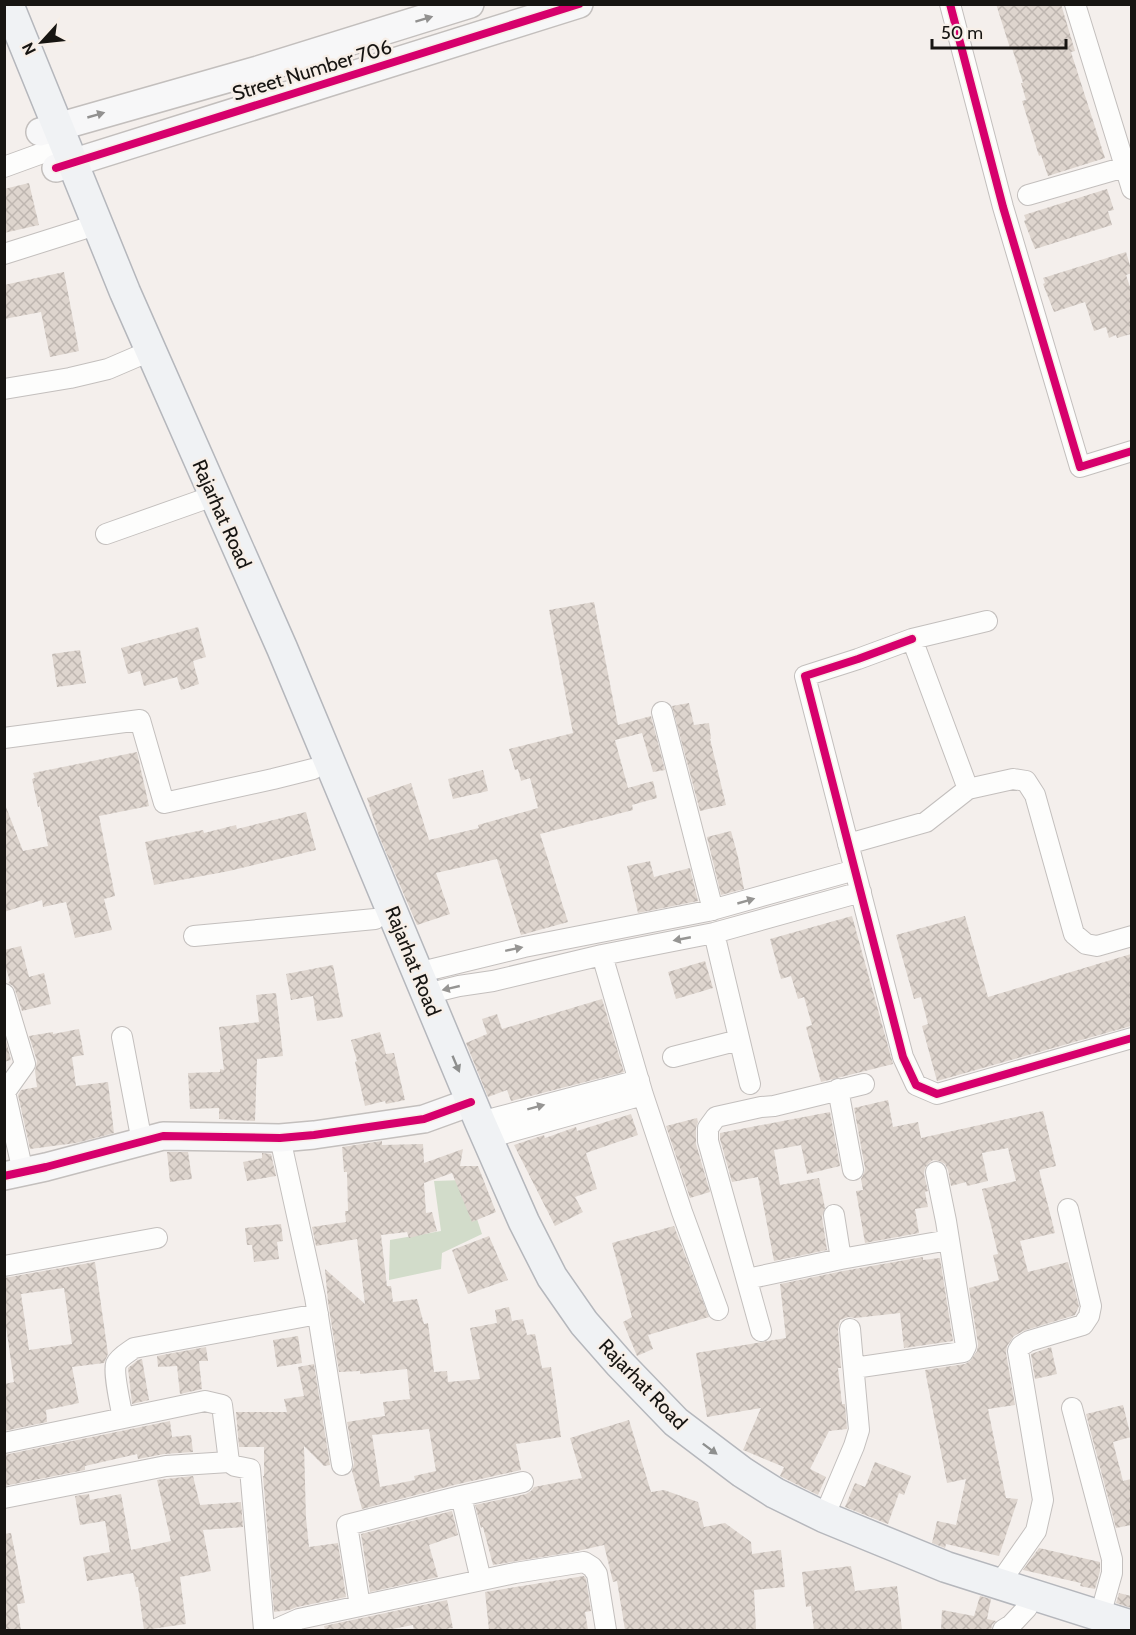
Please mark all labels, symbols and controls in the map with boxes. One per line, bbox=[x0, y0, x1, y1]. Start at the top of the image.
north arrow bbox=[12, 12, 72, 72]
scale bar bbox=[932, 12, 1066, 50]
one-way arrow bbox=[415, 13, 433, 23]
text: 50 m bbox=[941, 22, 983, 44]
street label: Street Number 706 bbox=[230, 34, 394, 106]
text: N bbox=[18, 39, 40, 58]
one-way arrow bbox=[87, 110, 105, 120]
street label: Rajarhat Road bbox=[187, 456, 257, 572]
one-way arrow bbox=[737, 895, 755, 905]
street label: Rajarhat Road bbox=[380, 902, 446, 1020]
one-way arrow bbox=[673, 935, 692, 944]
one-way arrow bbox=[505, 944, 524, 953]
one-way arrow bbox=[441, 984, 460, 994]
one-way arrow bbox=[451, 1056, 460, 1073]
one-way arrow bbox=[527, 1102, 545, 1111]
street label: Rajarhat Road bbox=[594, 1334, 692, 1434]
one-way arrow bbox=[702, 1442, 718, 1455]

